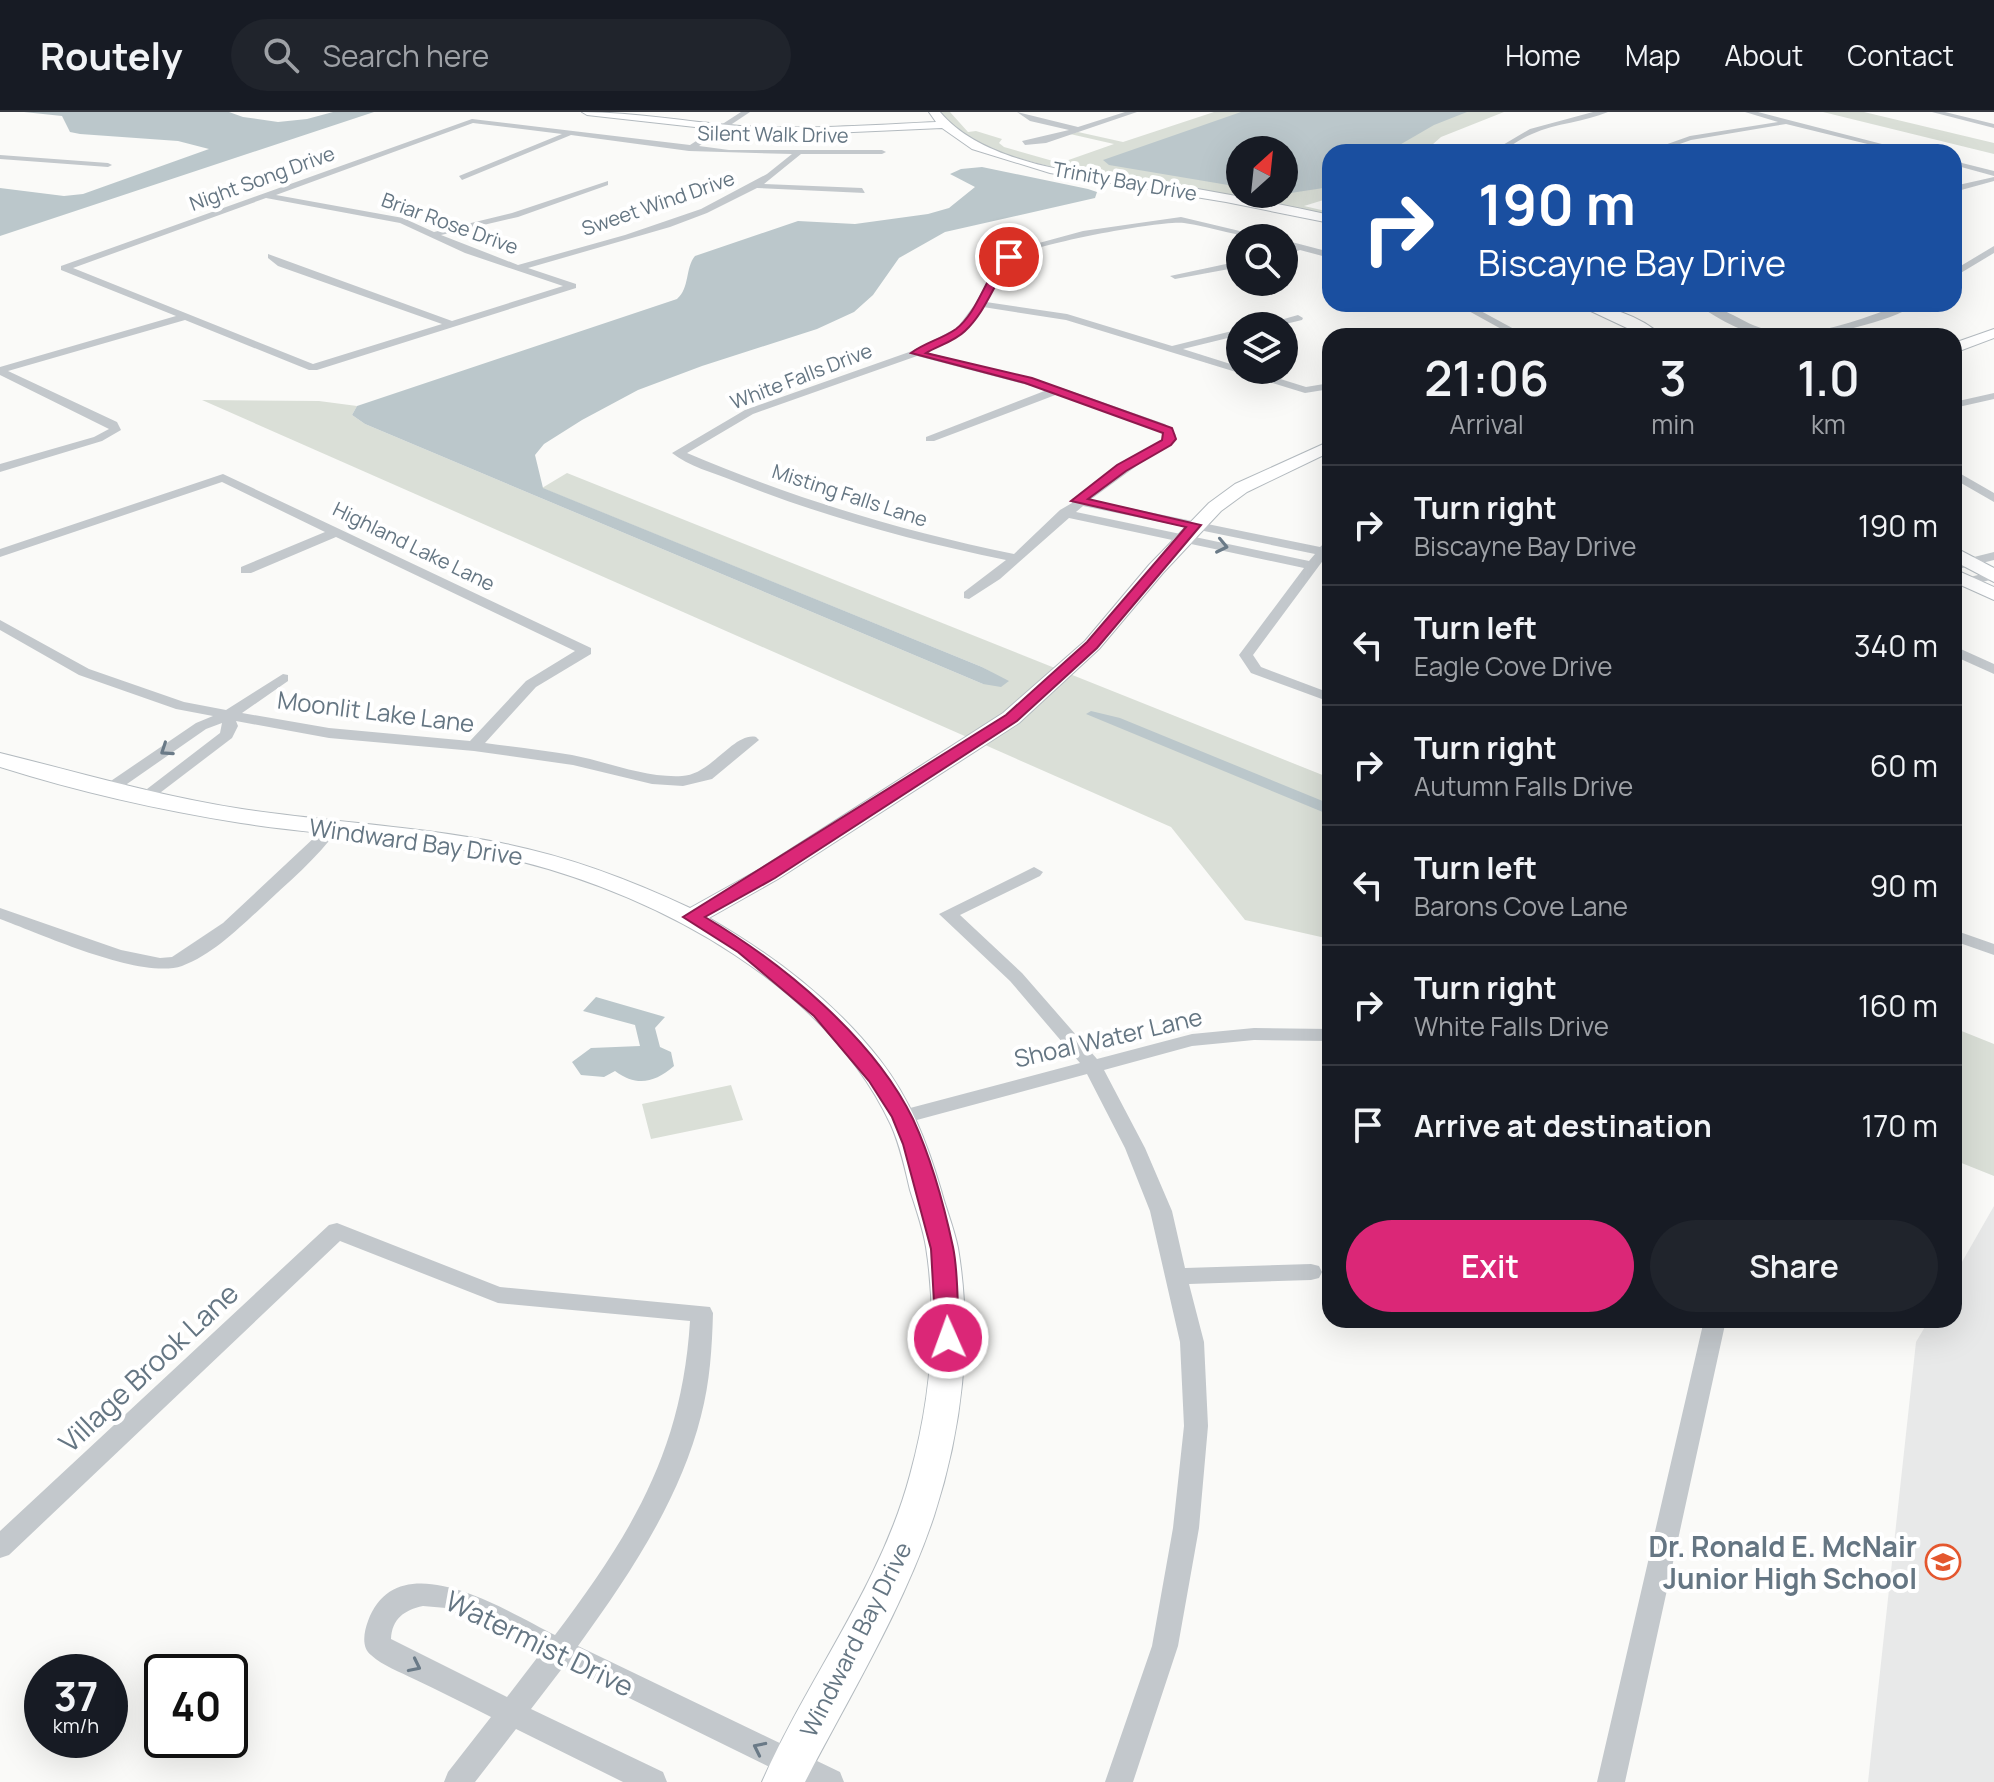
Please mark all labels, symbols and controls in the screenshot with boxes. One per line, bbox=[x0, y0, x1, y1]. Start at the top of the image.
search box bbox=[231, 19, 791, 91]
text: Routely bbox=[40, 29, 183, 81]
icon: search bbox=[259, 33, 303, 77]
text: Search here bbox=[323, 35, 489, 76]
text: Home bbox=[1505, 36, 1581, 74]
text: Map bbox=[1625, 36, 1681, 74]
text: About bbox=[1725, 36, 1803, 74]
text: Contact bbox=[1847, 36, 1954, 74]
street label: Silent Walk Drive bbox=[697, 119, 849, 149]
north arrow bbox=[1226, 136, 1298, 208]
map controls bbox=[1226, 136, 1298, 384]
street label: Night Song Drive bbox=[186, 139, 338, 217]
street label: Trinity Bay Drive bbox=[1051, 155, 1199, 207]
street label: Sweet Wind Drive bbox=[578, 164, 738, 242]
text: 190 m bbox=[1478, 165, 1636, 242]
icon: right bbox=[1346, 176, 1450, 280]
street label: Briar Rose Drive bbox=[378, 186, 522, 260]
pin bbox=[975, 223, 1043, 291]
button: search bbox=[1226, 224, 1298, 296]
icon: arrive bbox=[987, 235, 1031, 279]
text: Biscayne Bay Drive bbox=[1478, 238, 1786, 287]
button: layers bbox=[1226, 312, 1298, 384]
street label: White Falls Drive bbox=[726, 337, 876, 415]
text: 21:06 bbox=[1424, 345, 1549, 410]
text: 3 bbox=[1659, 345, 1687, 410]
text: 1.0 bbox=[1797, 345, 1860, 410]
text: Arrival bbox=[1449, 406, 1524, 442]
text: min bbox=[1651, 406, 1695, 442]
text: km bbox=[1811, 406, 1846, 442]
street label: Misting Falls Lane bbox=[769, 457, 931, 533]
text: Turn right bbox=[1414, 487, 1557, 528]
street label: Highland Lake Lane bbox=[329, 495, 499, 597]
icon: right bbox=[1346, 503, 1390, 547]
text: 190 m bbox=[1858, 505, 1938, 546]
text: Biscayne Bay Drive bbox=[1414, 528, 1636, 564]
one-way arrow bbox=[1215, 537, 1229, 554]
text: Turn left bbox=[1414, 607, 1537, 648]
icon: left bbox=[1346, 623, 1390, 667]
text: 340 m bbox=[1854, 625, 1938, 666]
text: Eagle Cove Drive bbox=[1414, 648, 1612, 684]
street label: Moonlit Lake Lane bbox=[276, 683, 476, 739]
text: Turn right bbox=[1414, 727, 1557, 768]
one-way arrow bbox=[160, 740, 175, 755]
icon: right bbox=[1346, 743, 1390, 787]
text: 60 m bbox=[1870, 745, 1938, 786]
text: Autumn Falls Drive bbox=[1414, 768, 1633, 804]
street label: Windward Bay Drive bbox=[307, 810, 525, 872]
text: Turn left bbox=[1414, 847, 1537, 888]
icon: left bbox=[1346, 863, 1390, 907]
text: 90 m bbox=[1870, 865, 1938, 906]
text: Barons Cove Lane bbox=[1414, 888, 1628, 924]
text: Turn right bbox=[1414, 967, 1557, 1008]
icon: right bbox=[1346, 983, 1390, 1027]
text: 160 m bbox=[1858, 985, 1938, 1026]
street label: Shoal Water Lane bbox=[1011, 999, 1205, 1075]
text: White Falls Drive bbox=[1414, 1008, 1609, 1044]
icon: arrive bbox=[1346, 1103, 1390, 1147]
text: Arrive at destination bbox=[1414, 1105, 1712, 1146]
text: 170 m bbox=[1861, 1105, 1938, 1146]
button: Exit bbox=[1346, 1220, 1634, 1312]
button: Share bbox=[1650, 1220, 1938, 1312]
street label: Village Brook Lane bbox=[50, 1274, 246, 1460]
position arrow bbox=[906, 1296, 990, 1380]
place label: Dr. Ronald E. McNair Junior High School bbox=[1648, 1527, 1917, 1597]
street label: Windward Bay Drive bbox=[791, 1536, 919, 1742]
school or university icon: Dr. Ronald E. McNair Junior High School bbox=[1924, 1543, 1962, 1581]
street label: Watermist Drive bbox=[440, 1581, 640, 1705]
speed limit sign: 40 bbox=[144, 1654, 248, 1758]
one-way arrow bbox=[406, 1656, 421, 1672]
text: 37 bbox=[54, 1668, 98, 1723]
text: km/h bbox=[53, 1712, 99, 1739]
one-way arrow bbox=[753, 1743, 768, 1758]

